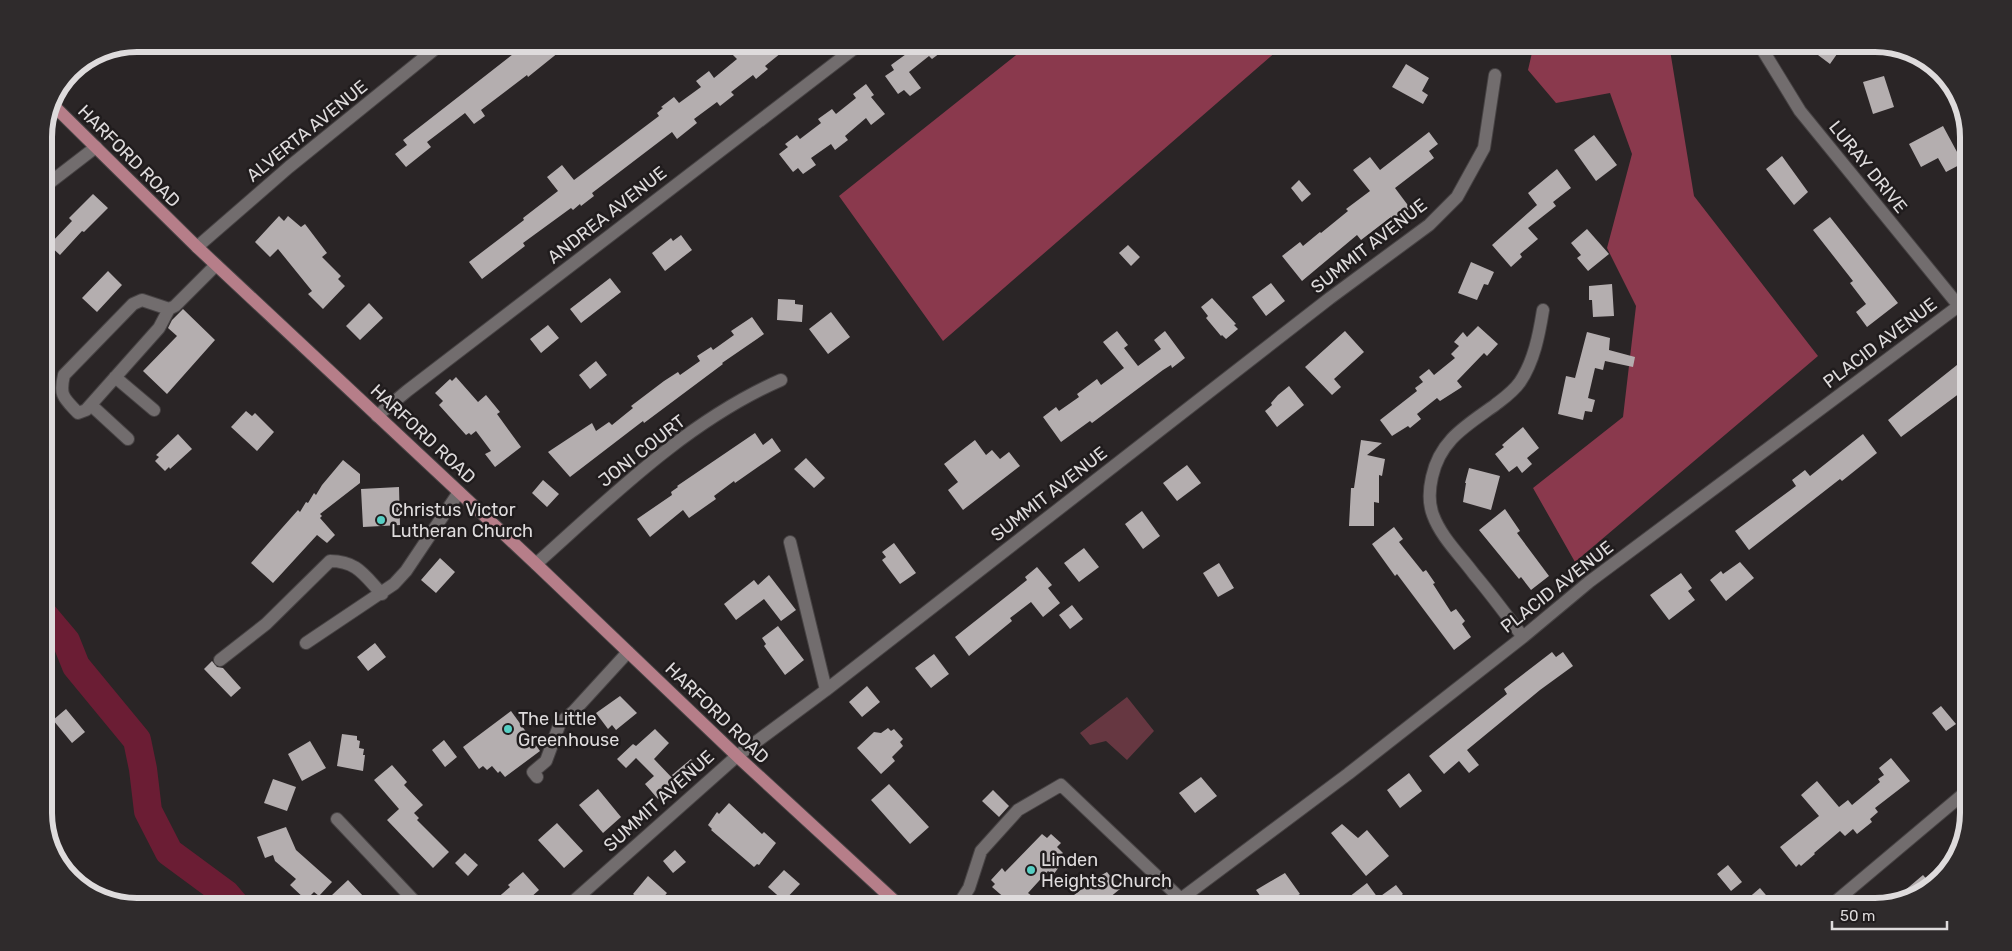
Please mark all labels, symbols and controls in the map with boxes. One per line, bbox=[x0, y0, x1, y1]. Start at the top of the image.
street label: ALVERTA AVENUE bbox=[242, 75, 372, 187]
street label: HARFORD ROAD bbox=[73, 100, 185, 212]
street label: LURAY DRIVE bbox=[1824, 116, 1912, 218]
street label: ANDREA AVENUE bbox=[543, 162, 671, 268]
street label: SUMMIT AVENUE bbox=[1307, 194, 1431, 298]
street label: PLACID AVENUE bbox=[1819, 293, 1941, 393]
street label: HARFORD ROAD bbox=[366, 380, 480, 488]
street label: JONI COURT bbox=[594, 410, 690, 492]
street label: SUMMIT AVENUE bbox=[987, 442, 1111, 546]
place label: Christus Victor Lutheran Church bbox=[391, 499, 533, 542]
marker: Christus Victor Lutheran Church bbox=[375, 514, 387, 526]
street label: PLACID AVENUE bbox=[1496, 536, 1618, 638]
street label: HARFORD ROAD bbox=[660, 658, 774, 768]
place label: The Little Greenhouse bbox=[518, 708, 619, 751]
marker: The Little Greenhouse bbox=[502, 723, 514, 735]
street label: SUMMIT AVENUE bbox=[599, 746, 719, 856]
place label: Linden Heights Church bbox=[1041, 849, 1172, 892]
marker: Linden Heights Church bbox=[1025, 864, 1037, 876]
scale bar bbox=[1832, 898, 1947, 930]
text: 50 m bbox=[1840, 907, 1875, 925]

